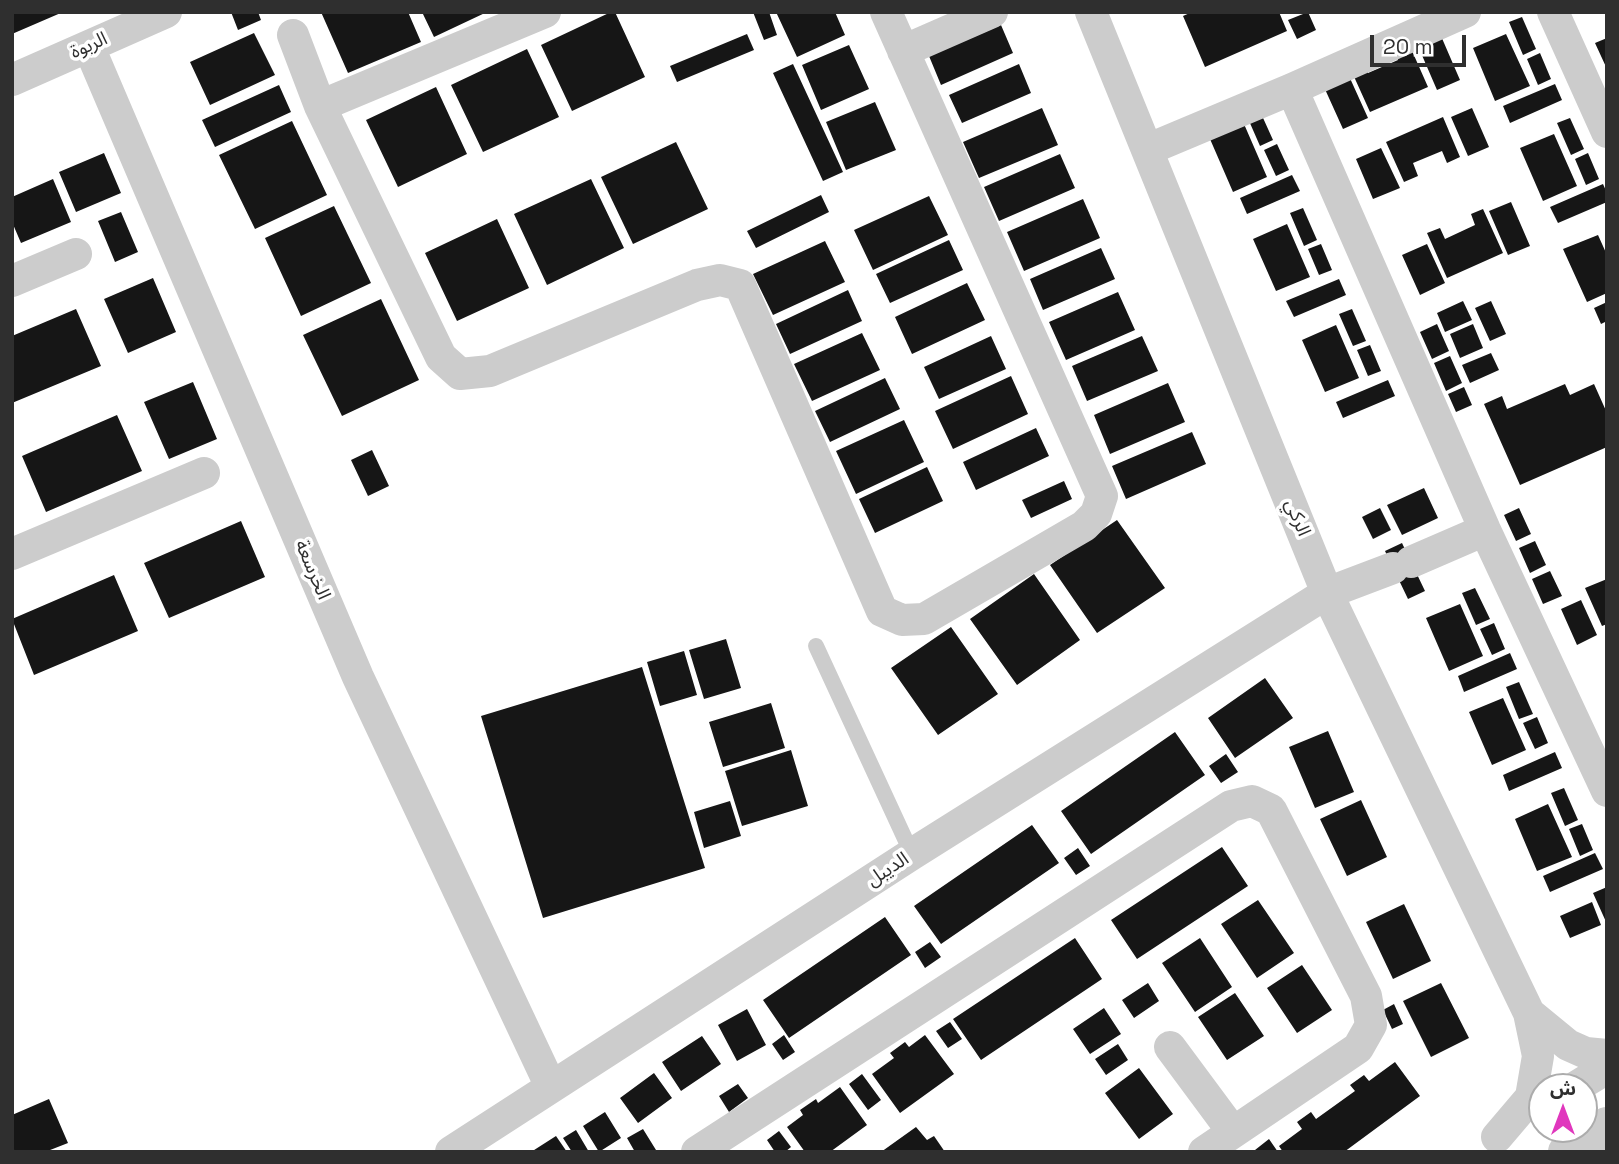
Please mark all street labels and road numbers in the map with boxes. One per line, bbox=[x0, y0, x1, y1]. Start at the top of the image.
street label: الربوة bbox=[67, 28, 111, 64]
street label: الركي bbox=[1279, 496, 1315, 540]
street label: الخرسعة bbox=[289, 537, 335, 603]
street label: الديبل bbox=[863, 848, 913, 892]

